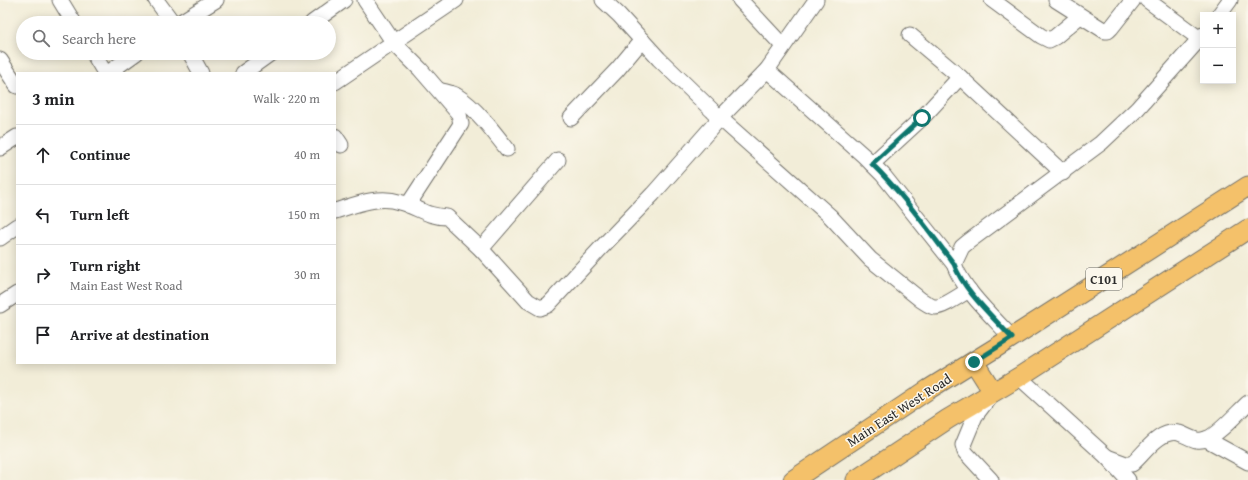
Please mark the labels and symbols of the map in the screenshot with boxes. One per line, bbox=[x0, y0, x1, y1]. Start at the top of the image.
route start bbox=[913, 109, 931, 127]
road number: C101 bbox=[1086, 268, 1122, 290]
route end bbox=[965, 353, 983, 371]
street label: Main East West Road bbox=[843, 368, 956, 451]

